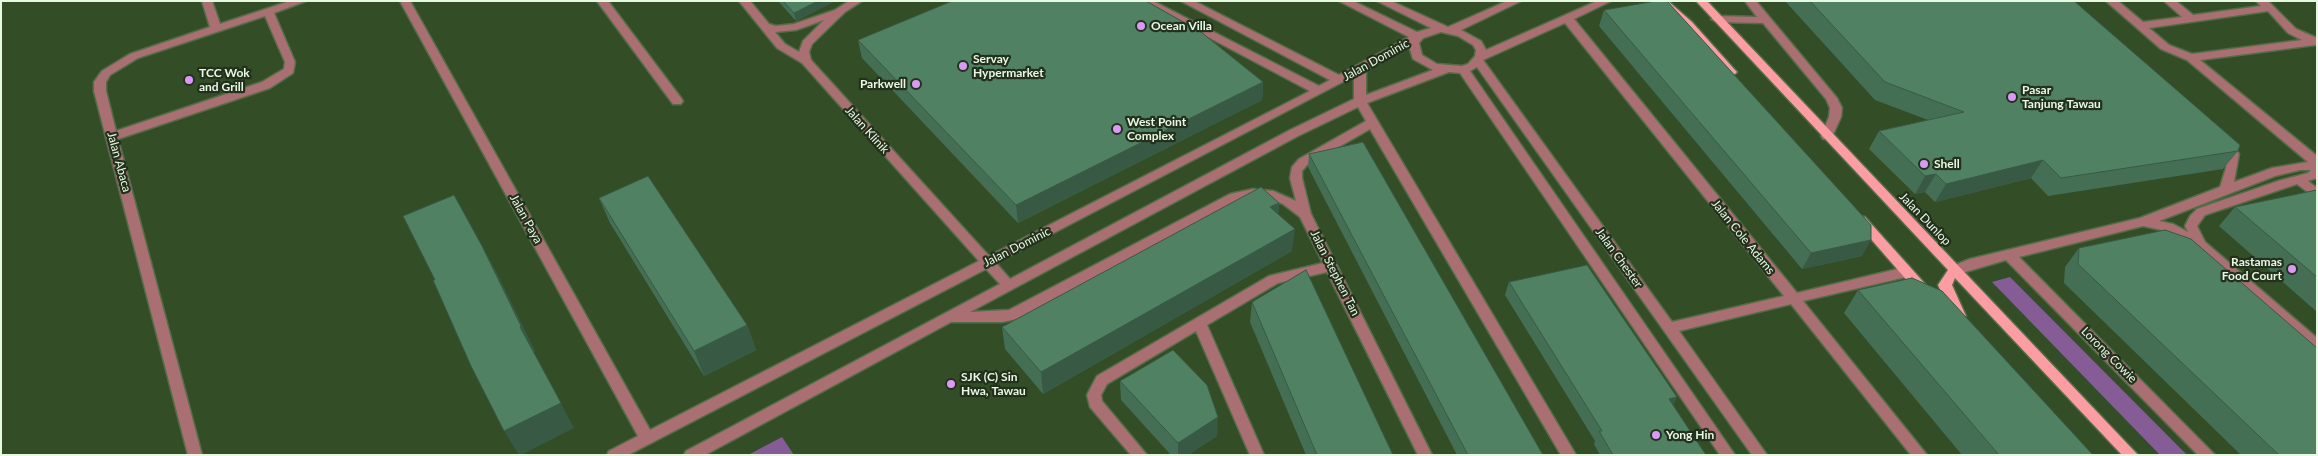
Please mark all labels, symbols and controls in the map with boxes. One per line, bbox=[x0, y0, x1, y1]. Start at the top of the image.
place label: Ocean Villa bbox=[1151, 19, 1212, 33]
marker: Ocean Villa bbox=[1135, 20, 1147, 32]
street label: Jalan Dominic bbox=[1340, 36, 1412, 84]
place label: Servay Hypermarket bbox=[973, 52, 1044, 80]
marker: Servay Hypermarket bbox=[957, 60, 969, 72]
place label: TCC Wok and Grill bbox=[199, 66, 250, 94]
marker: TCC Wok and Grill bbox=[183, 74, 195, 86]
place label: Parkwell bbox=[860, 77, 906, 91]
marker: Parkwell bbox=[910, 78, 922, 90]
place label: Pasar Tanjung Tawau bbox=[2022, 83, 2101, 111]
marker: Pasar Tanjung Tawau bbox=[2006, 91, 2018, 103]
street label: Jalan Klinik bbox=[842, 103, 892, 157]
place label: West Point Complex bbox=[1127, 115, 1186, 143]
marker: West Point Complex bbox=[1111, 123, 1123, 135]
street label: Jalan Abaca bbox=[104, 130, 134, 194]
place label: Shell bbox=[1934, 157, 1960, 171]
marker: Shell bbox=[1918, 158, 1930, 170]
street label: Jalan Dunlop bbox=[1896, 189, 1954, 249]
street label: Jalan Paya bbox=[507, 192, 545, 246]
street label: Jalan Cole Adams bbox=[1708, 197, 1778, 277]
street label: Jalan Dominic bbox=[981, 224, 1053, 270]
street label: Jalan Chester bbox=[1592, 225, 1646, 291]
street label: Jalan Stephen Tan bbox=[1307, 228, 1363, 318]
place label: Rastamas Food Court bbox=[2222, 255, 2282, 283]
marker: Rastamas Food Court bbox=[2286, 263, 2298, 275]
street label: Lorong Cowie bbox=[2078, 324, 2140, 386]
place label: SJK (C) Sin Hwa, Tawau bbox=[961, 370, 1026, 398]
marker: SJK (C) Sin Hwa, Tawau bbox=[945, 378, 957, 390]
place label: Yong Hin bbox=[1666, 428, 1714, 442]
marker: Yong Hin bbox=[1650, 429, 1662, 441]

